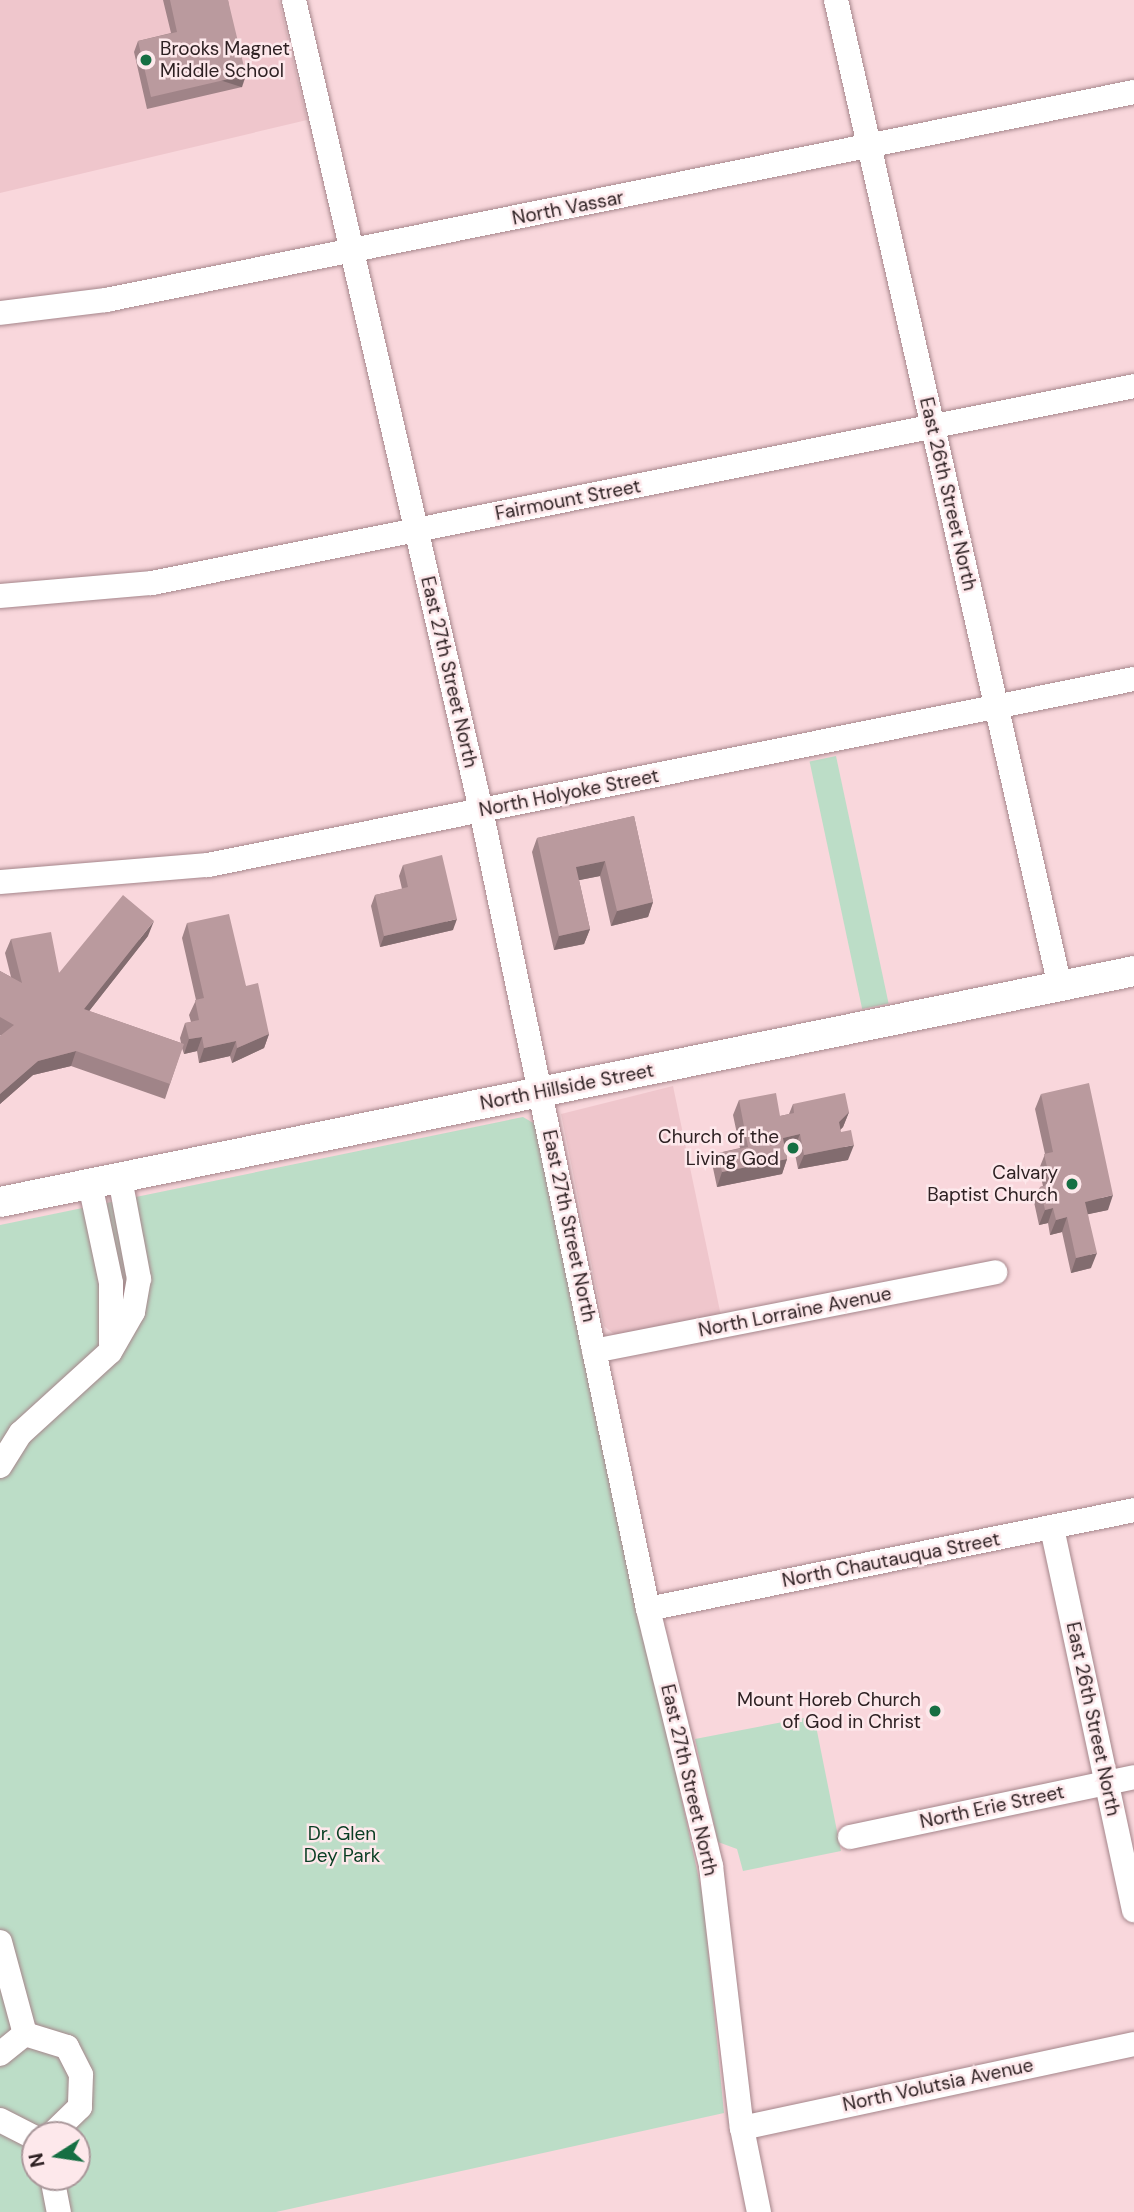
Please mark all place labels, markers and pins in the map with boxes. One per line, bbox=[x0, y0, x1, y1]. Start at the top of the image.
place label: Brooks Magnet Middle School bbox=[160, 38, 290, 82]
marker: Brooks Magnet Middle School bbox=[138, 52, 154, 68]
place label: Church of the Living God bbox=[658, 1126, 779, 1170]
marker: Church of the Living God bbox=[785, 1140, 801, 1156]
place label: Calvary Baptist Church bbox=[927, 1162, 1058, 1206]
marker: Calvary Baptist Church bbox=[1064, 1176, 1080, 1192]
place label: Mount Horeb Church of God in Christ bbox=[737, 1689, 921, 1733]
marker: Mount Horeb Church of God in Christ bbox=[927, 1703, 943, 1719]

